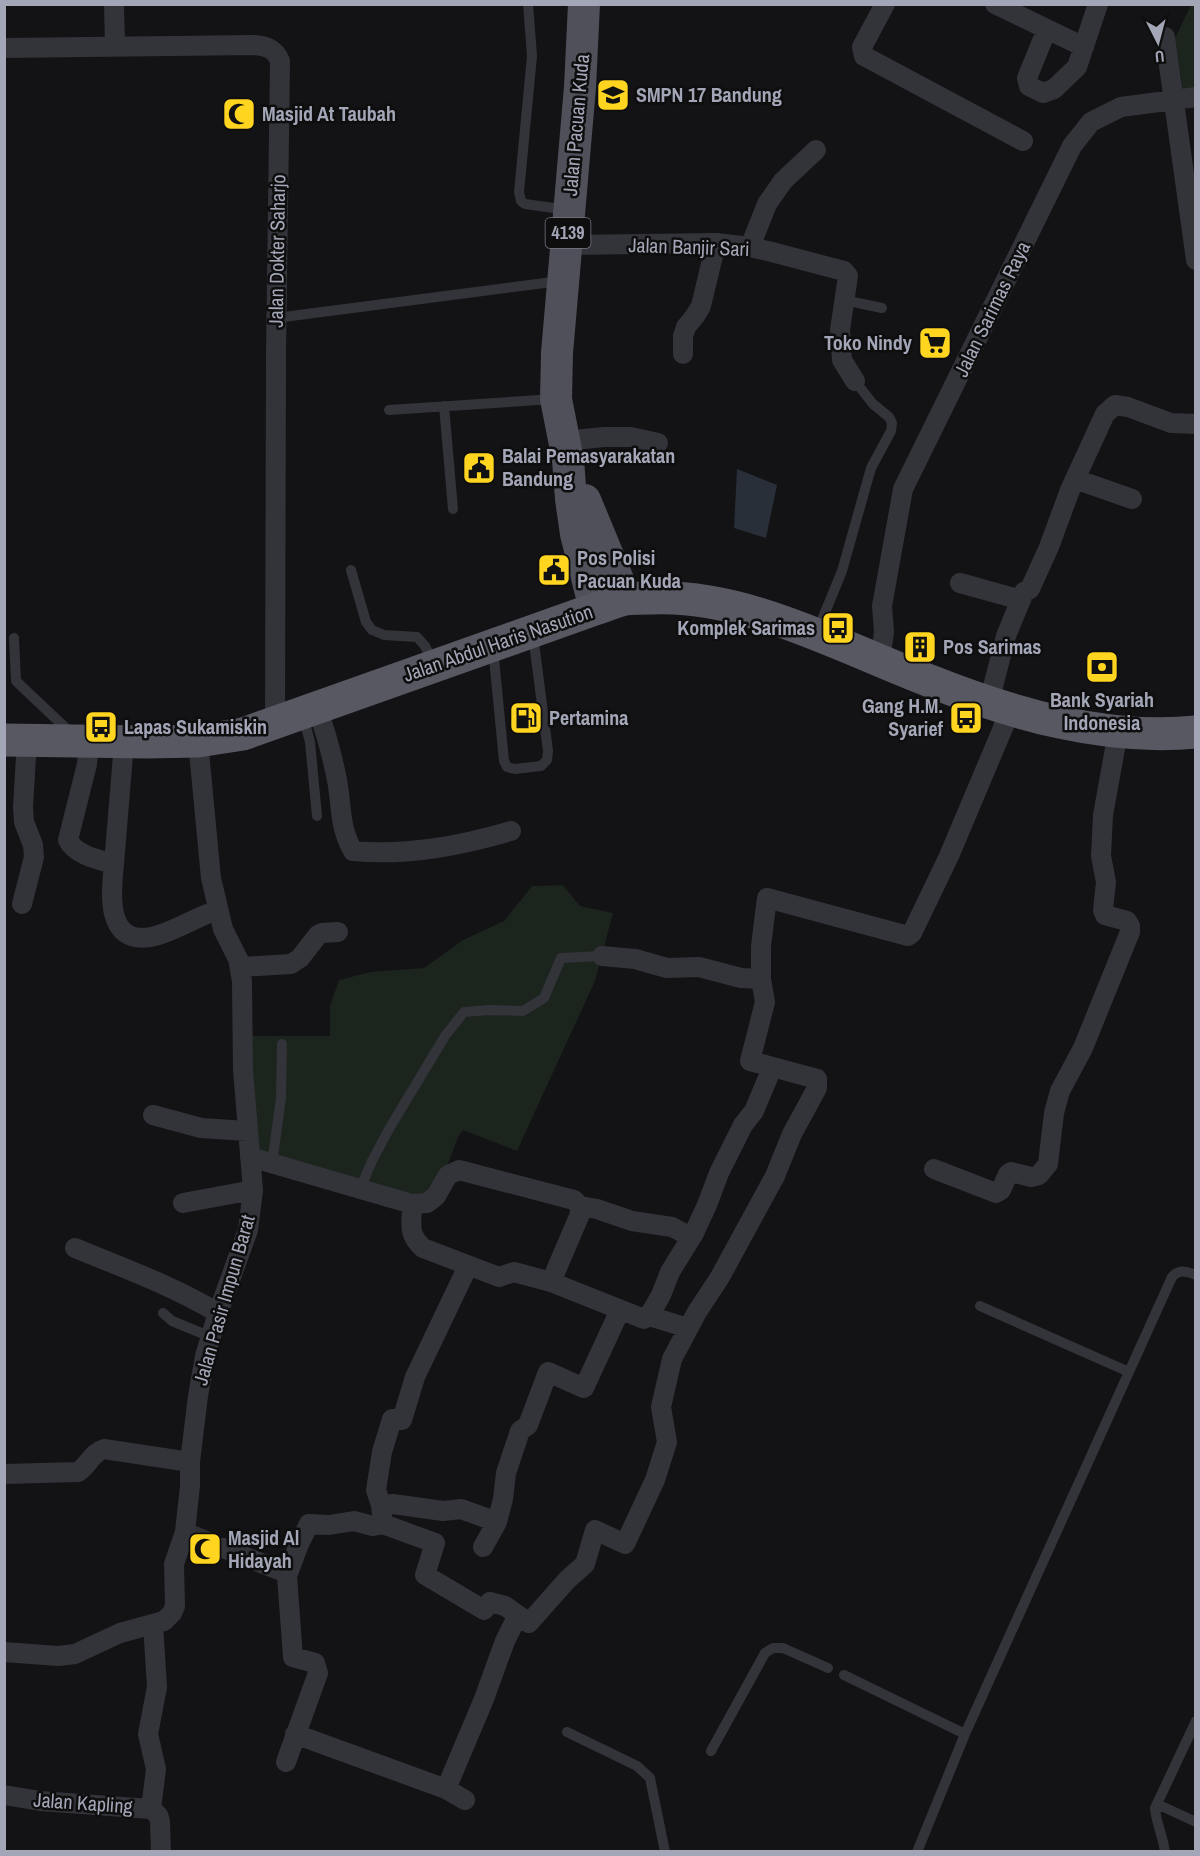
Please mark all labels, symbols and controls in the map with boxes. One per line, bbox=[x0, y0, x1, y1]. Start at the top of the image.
north arrow bbox=[1128, 12, 1188, 72]
text: U bbox=[1154, 45, 1165, 68]
street label: Jalan Pacuan Kuda bbox=[556, 53, 595, 197]
school or university icon: SMPN 17 Bandung bbox=[595, 77, 631, 113]
place label: SMPN 17 Bandung bbox=[636, 81, 782, 108]
mosque icon: Masjid At Taubah bbox=[221, 96, 257, 132]
place label: Masjid At Taubah bbox=[262, 100, 396, 127]
street label: Jalan Dokter Saharjo bbox=[262, 174, 291, 328]
road number: 4139 bbox=[546, 218, 590, 248]
street label: Jalan Banjir Sari bbox=[628, 231, 750, 262]
street label: Jalan Sarimas Raya bbox=[947, 236, 1036, 381]
supermarket icon: Toko Nindy bbox=[917, 325, 953, 361]
place label: Toko Nindy bbox=[824, 329, 913, 356]
place label: Balai Pemasyarakatan Bandung bbox=[502, 442, 675, 492]
public building icon: Balai Pemasyarakatan Bandung bbox=[461, 450, 497, 486]
place label: Pos Polisi Pacuan Kuda bbox=[577, 544, 681, 594]
public building icon: Pos Polisi Pacuan Kuda bbox=[536, 552, 572, 588]
street label: Jalan Abdul Haris Nasution bbox=[399, 597, 596, 688]
bus stop icon: Komplek Sarimas bbox=[820, 610, 856, 646]
place label: Komplek Sarimas bbox=[677, 614, 815, 641]
building icon: Pos Sarimas bbox=[902, 629, 938, 665]
place label: Pos Sarimas bbox=[943, 633, 1041, 660]
bank icon: Bank Syariah Indonesia bbox=[1084, 649, 1120, 685]
place label: Bank Syariah Indonesia bbox=[1050, 686, 1154, 736]
place label: Gang H.M. Syarief bbox=[862, 692, 944, 742]
fuel station icon: Pertamina bbox=[508, 700, 544, 736]
bus stop icon: Gang H.M. Syarief bbox=[948, 700, 984, 736]
place label: Pertamina bbox=[549, 704, 628, 731]
bus stop icon: Lapas Sukamiskin bbox=[83, 709, 119, 745]
place label: Lapas Sukamiskin bbox=[124, 713, 267, 740]
street label: Jalan Pasir Impun Barat bbox=[186, 1211, 261, 1388]
place label: Masjid Al Hidayah bbox=[228, 1524, 299, 1574]
mosque icon: Masjid Al Hidayah bbox=[187, 1531, 223, 1567]
street label: Jalan Kapling bbox=[33, 1786, 134, 1819]

